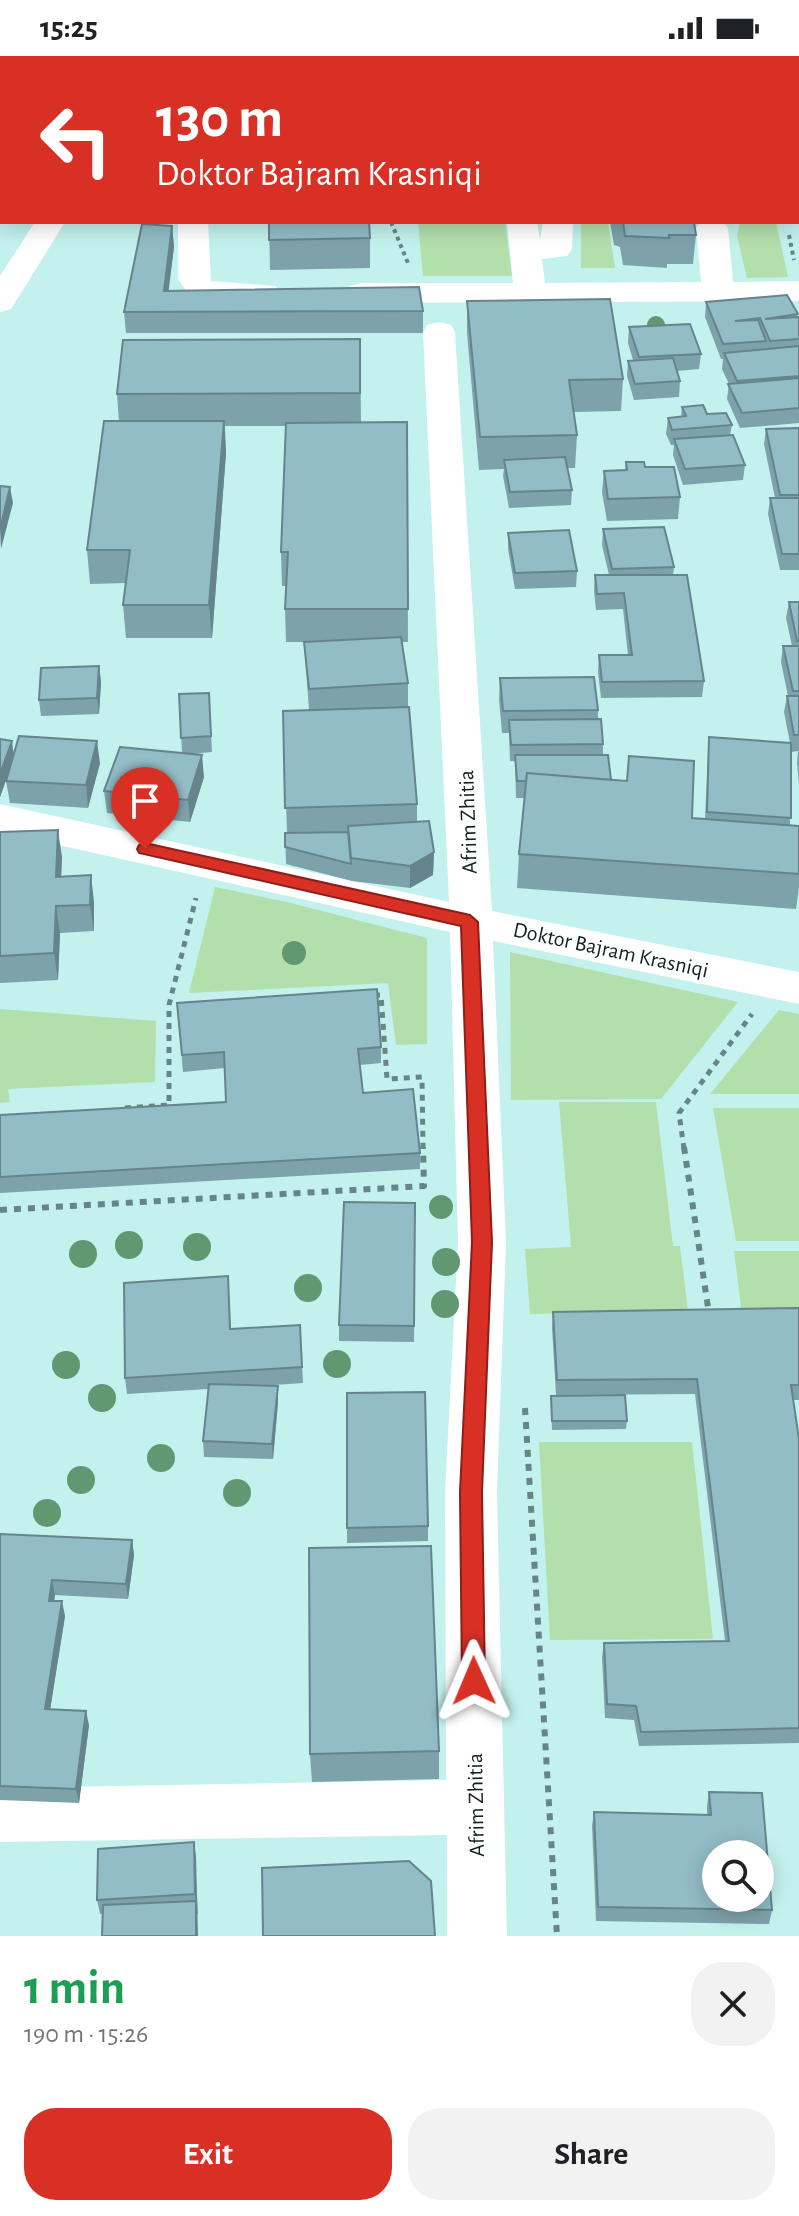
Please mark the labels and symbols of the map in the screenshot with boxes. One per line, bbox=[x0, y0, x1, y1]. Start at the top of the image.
pin bbox=[111, 767, 179, 849]
street label: Afrim Zhitia bbox=[455, 770, 481, 874]
street label: Doktor Bajram Krasniqi bbox=[511, 919, 710, 981]
position arrow bbox=[432, 1639, 516, 1723]
street label: Afrim Zhitia bbox=[464, 1753, 488, 1857]

